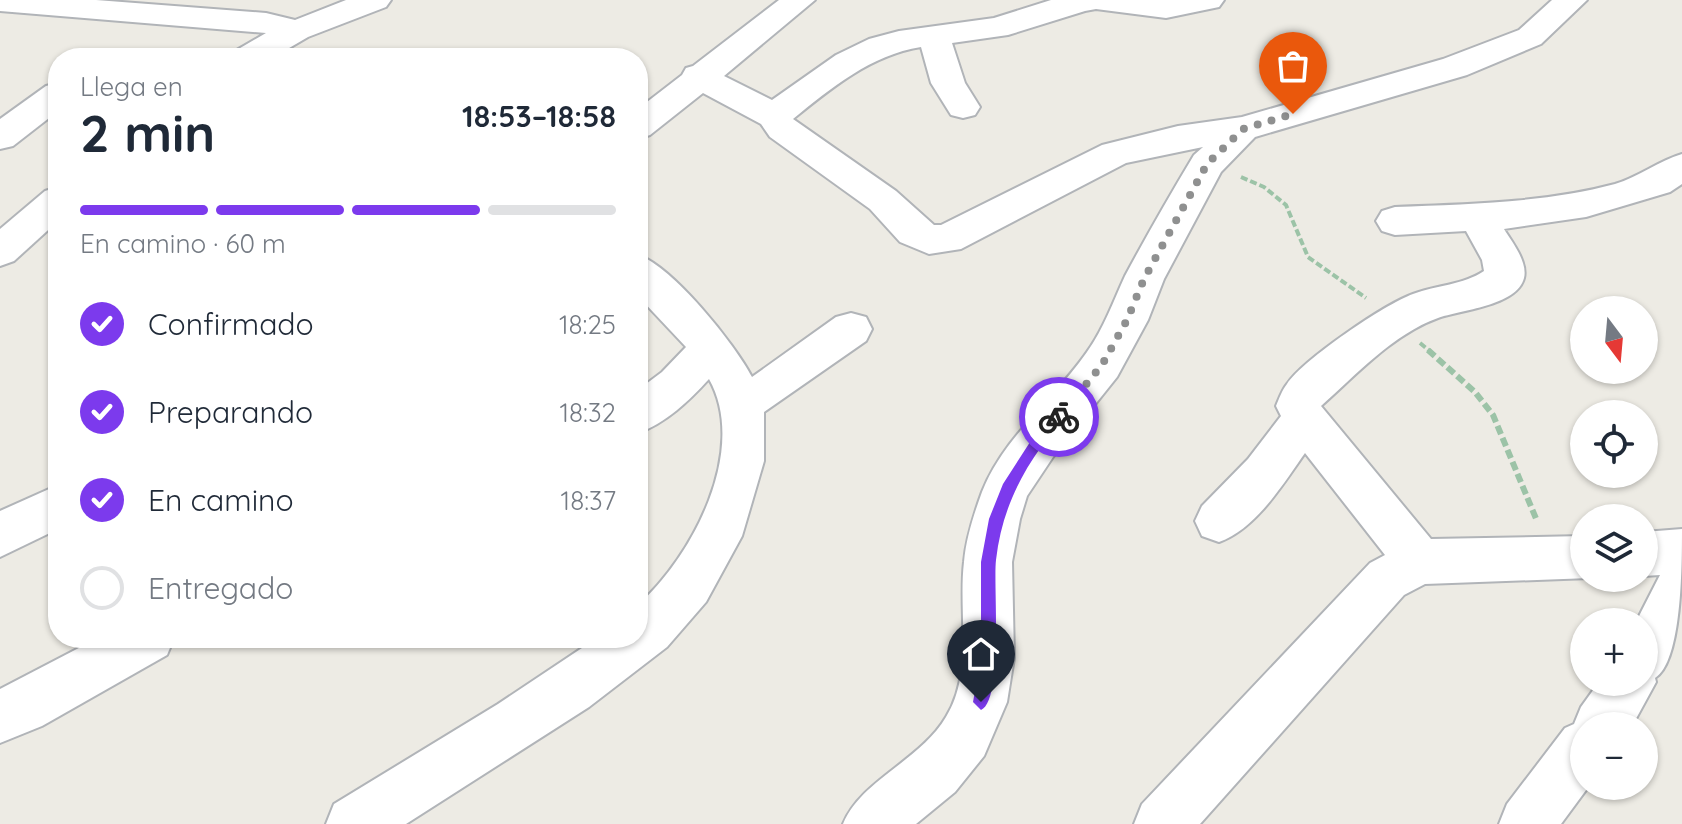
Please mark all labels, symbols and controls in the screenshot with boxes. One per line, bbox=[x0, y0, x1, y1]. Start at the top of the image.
pin bbox=[1259, 32, 1327, 114]
icon: bag bbox=[1271, 44, 1315, 88]
text: Llega en bbox=[80, 70, 183, 103]
text: 18:53–18:58 bbox=[462, 97, 616, 135]
text: 2 min bbox=[80, 100, 215, 165]
text: En camino · 60 m bbox=[80, 227, 286, 260]
north arrow bbox=[1570, 296, 1658, 384]
map controls bbox=[1570, 296, 1658, 800]
icon: check bbox=[80, 302, 124, 346]
text: Confirmado bbox=[148, 305, 314, 343]
text: 18:25 bbox=[559, 308, 616, 341]
courier bbox=[1019, 377, 1099, 457]
icon: check bbox=[80, 390, 124, 434]
text: Preparando bbox=[148, 393, 313, 431]
icon: bike bbox=[1037, 395, 1081, 439]
text: 18:32 bbox=[559, 396, 616, 429]
button: locate bbox=[1570, 400, 1658, 488]
icon: check bbox=[80, 478, 124, 522]
text: En camino bbox=[148, 481, 294, 519]
text: 18:37 bbox=[561, 484, 616, 517]
button: layers bbox=[1570, 504, 1658, 592]
text: Entregado bbox=[148, 569, 293, 607]
button: + bbox=[1570, 608, 1658, 696]
pin bbox=[947, 620, 1015, 702]
icon: home bbox=[959, 632, 1003, 676]
button: − bbox=[1570, 712, 1658, 800]

